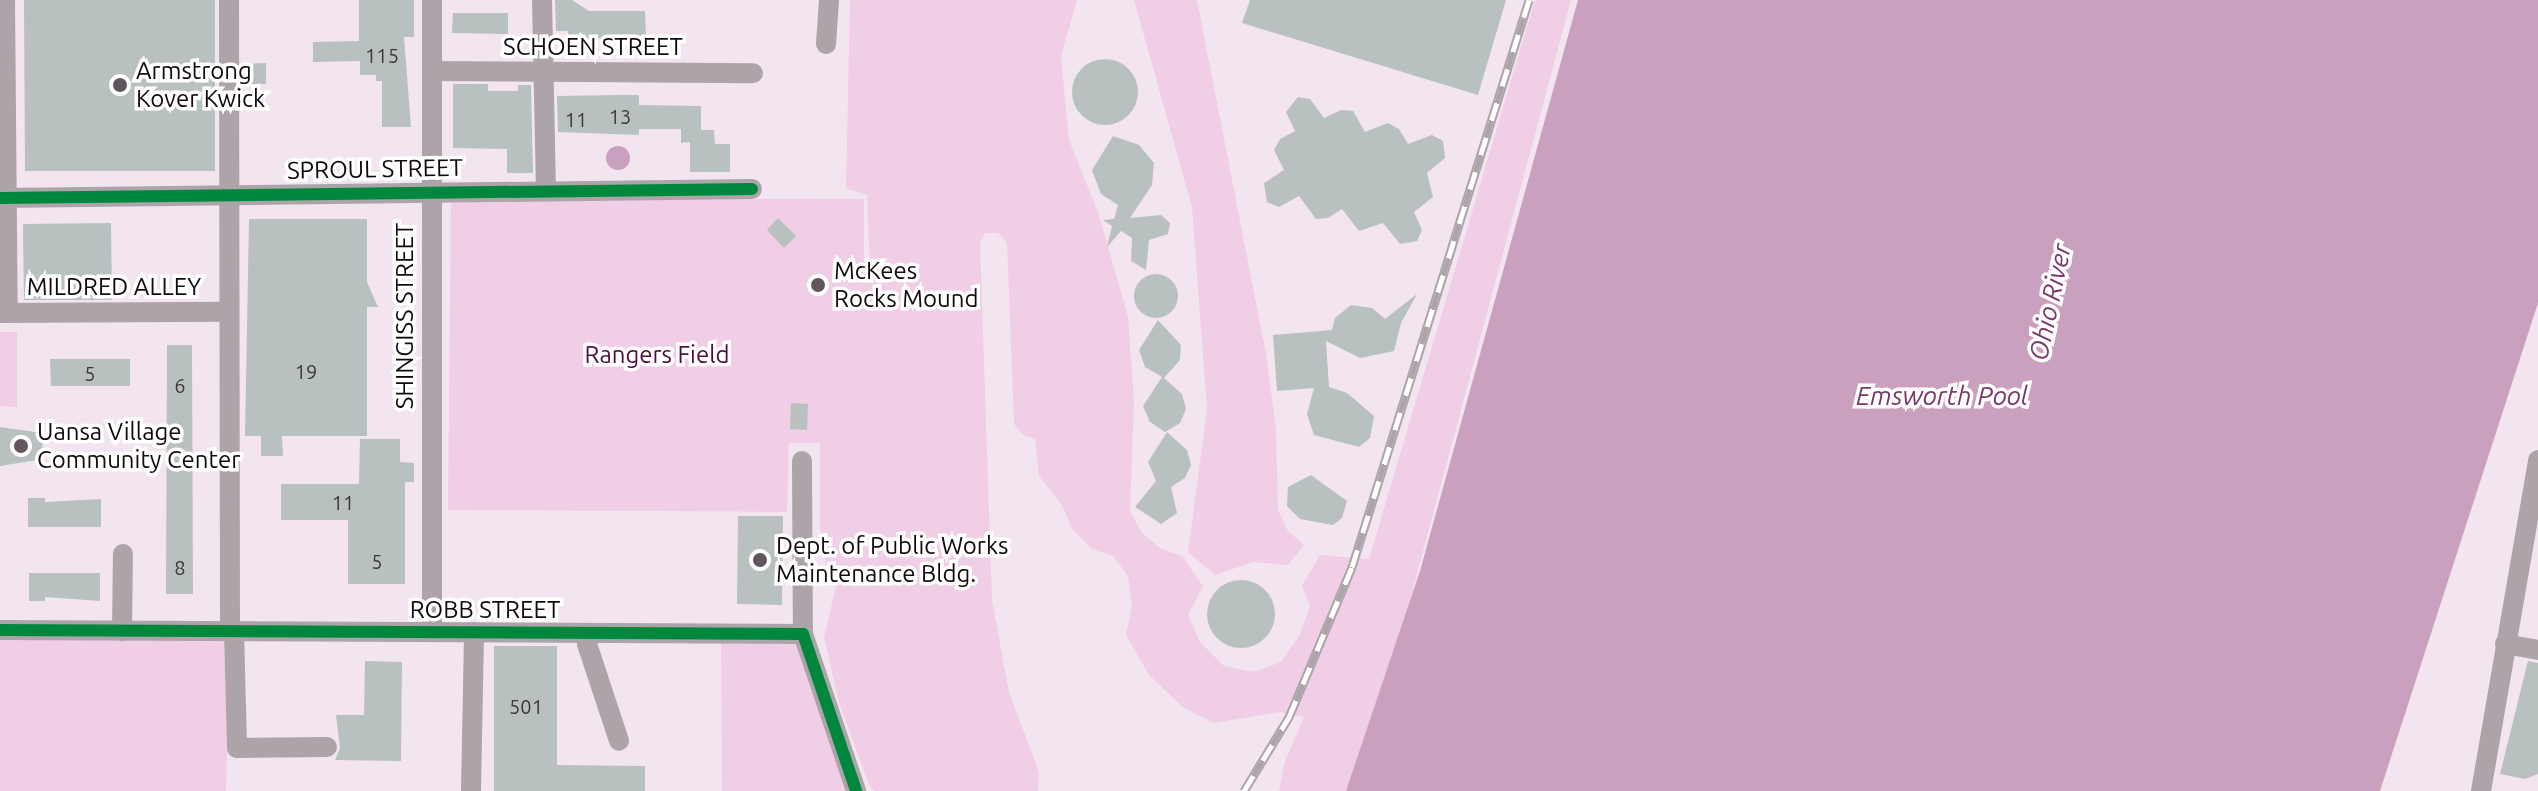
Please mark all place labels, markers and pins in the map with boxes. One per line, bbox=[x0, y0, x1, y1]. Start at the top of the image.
place label: Armstrong Kover Kwick bbox=[136, 57, 265, 113]
marker: Armstrong Kover Kwick bbox=[111, 76, 129, 94]
place label: McKees Rocks Mound bbox=[834, 257, 978, 313]
marker: McKees Rocks Mound bbox=[809, 276, 827, 294]
place label: Uansa Village Community Center bbox=[37, 418, 240, 474]
marker: Uansa Village Community Center bbox=[12, 437, 30, 455]
place label: Dept. of Public Works Maintenance Bldg. bbox=[776, 532, 1008, 588]
marker: Dept. of Public Works Maintenance Bldg. bbox=[751, 551, 769, 569]

